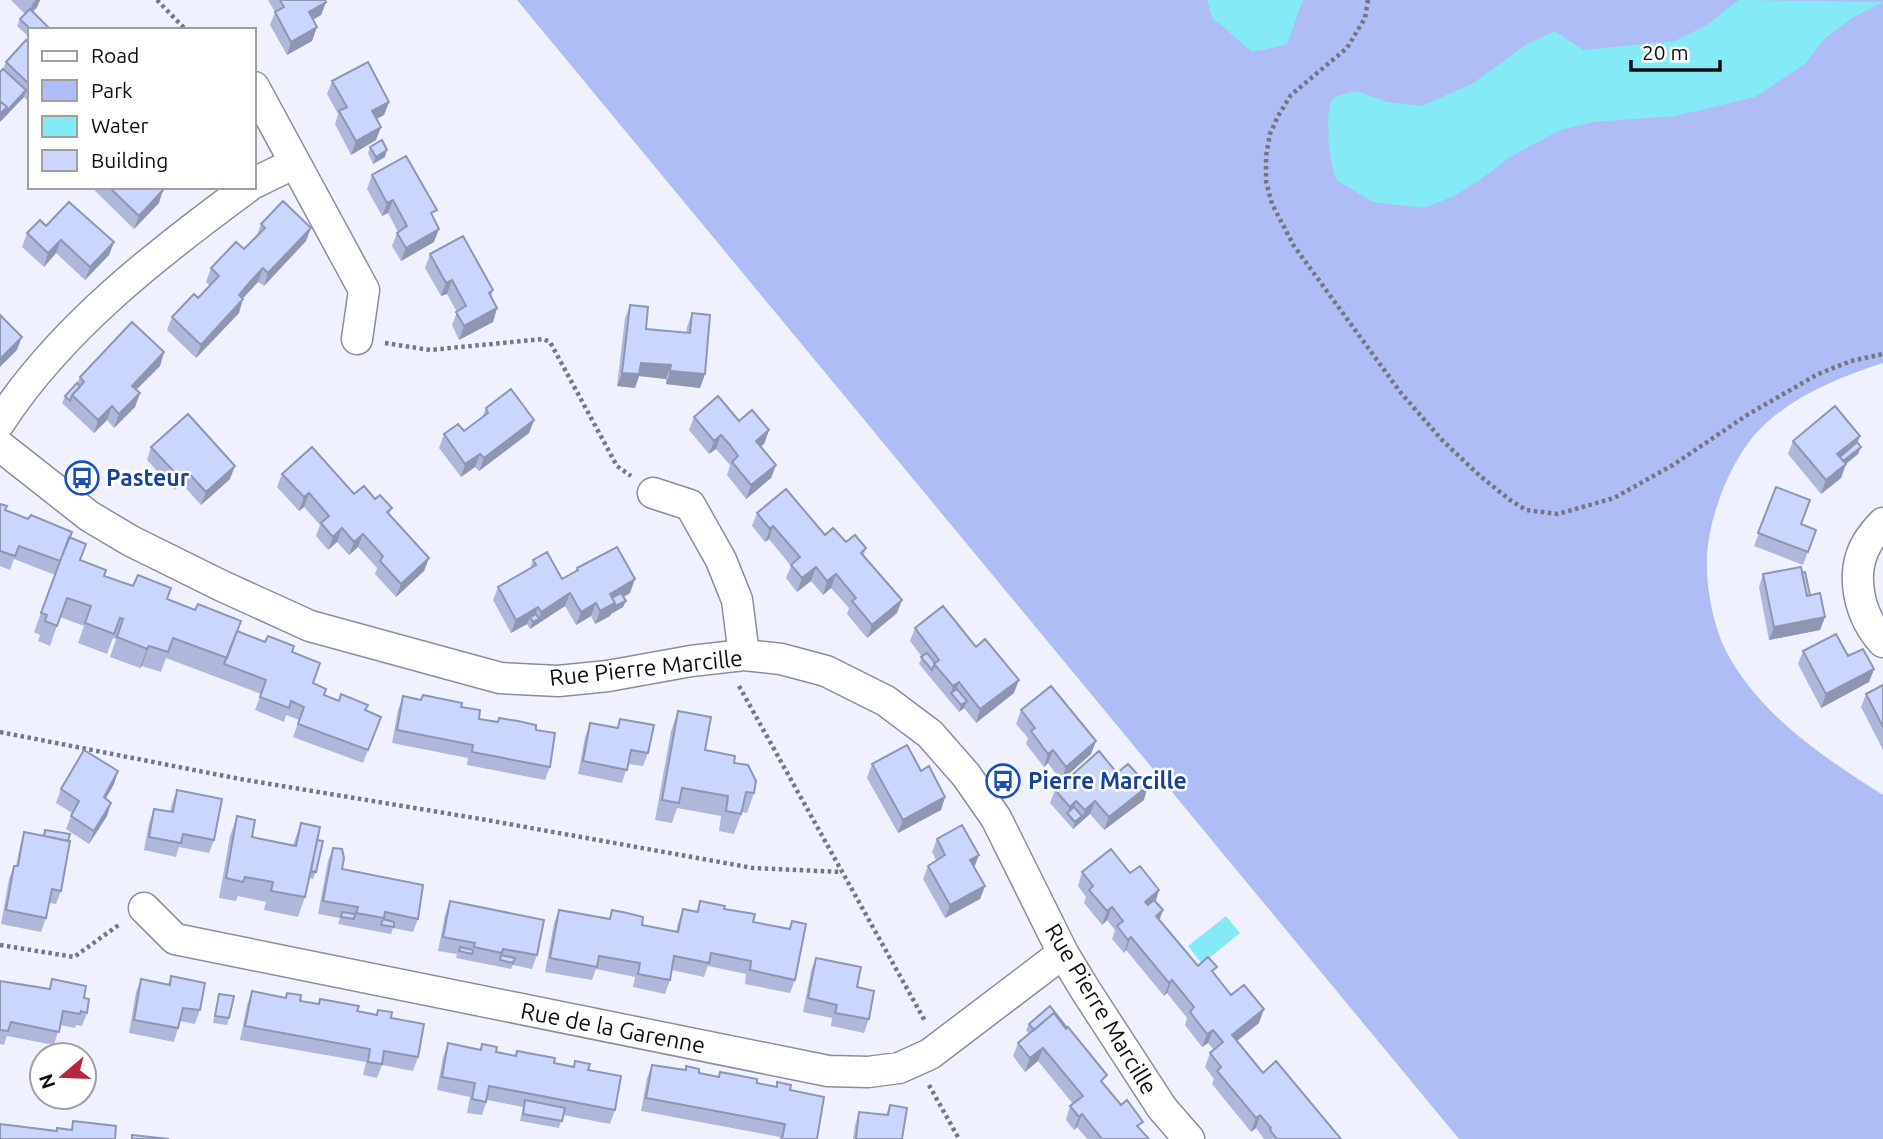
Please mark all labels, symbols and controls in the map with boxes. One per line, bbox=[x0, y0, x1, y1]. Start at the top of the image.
legend bbox=[28, 28, 256, 189]
scale bar bbox=[1631, 28, 1720, 72]
text: 20 m bbox=[1642, 40, 1689, 64]
text: Road bbox=[91, 43, 139, 67]
text: Park bbox=[91, 78, 133, 102]
text: Water bbox=[91, 113, 149, 137]
text: Building bbox=[91, 148, 168, 172]
bus stop icon: Pasteur bbox=[63, 459, 101, 497]
place label: Pasteur bbox=[106, 465, 190, 490]
street label: Rue Pierre Marcille bbox=[548, 645, 744, 690]
bus stop icon: Pierre Marcille bbox=[984, 762, 1022, 800]
place label: Pierre Marcille bbox=[1028, 768, 1187, 793]
street label: Rue Pierre Marcille bbox=[1041, 919, 1162, 1098]
street label: Rue de la Garenne bbox=[519, 997, 707, 1058]
north arrow bbox=[28, 1041, 98, 1111]
text: N bbox=[34, 1071, 60, 1092]

